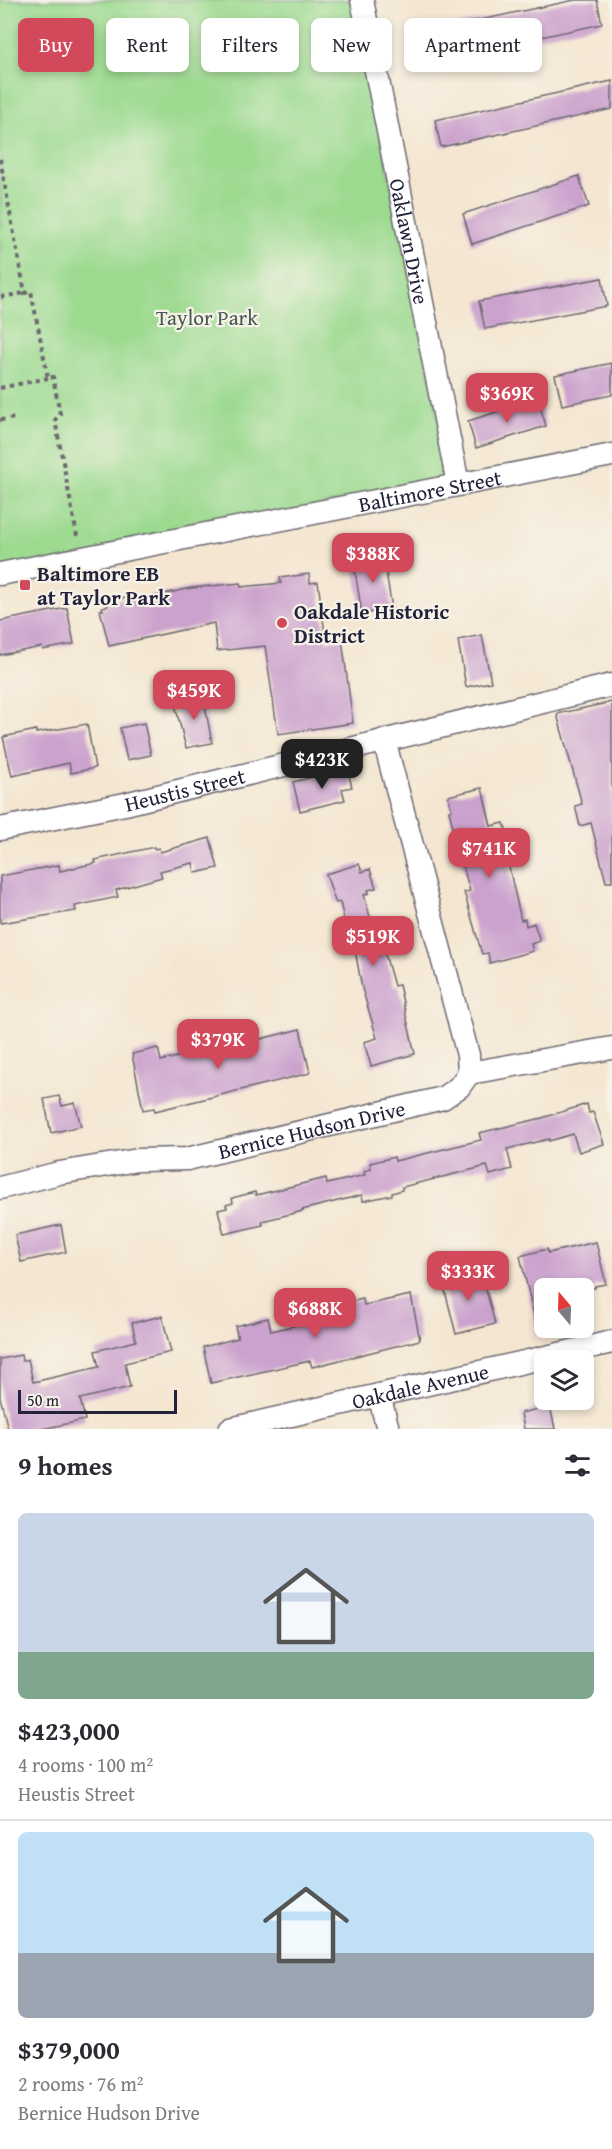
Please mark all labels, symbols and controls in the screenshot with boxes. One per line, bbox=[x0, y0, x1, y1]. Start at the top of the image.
chip: Buy bbox=[18, 18, 94, 72]
chip: Rent bbox=[106, 18, 189, 72]
chip: Filters bbox=[201, 18, 299, 72]
chip: New bbox=[311, 18, 392, 72]
chip: Apartment bbox=[404, 18, 542, 72]
street label: Oaklawn Drive bbox=[382, 176, 437, 307]
park label: Taylor Park bbox=[156, 302, 258, 333]
pin: $369K bbox=[465, 373, 549, 424]
text: $369K bbox=[480, 378, 534, 407]
street label: Baltimore Street bbox=[356, 461, 505, 519]
pin: $388K bbox=[331, 533, 415, 584]
text: $388K bbox=[346, 538, 400, 567]
place label: Baltimore EB at Taylor Park bbox=[37, 558, 171, 613]
marker: Baltimore EB at Taylor Park bbox=[18, 578, 32, 592]
place label: Oakdale Historic District bbox=[294, 596, 450, 651]
marker: Oakdale Historic District bbox=[275, 616, 289, 630]
pin: $459K bbox=[152, 670, 236, 721]
text: $459K bbox=[167, 675, 221, 704]
pin: $423K bbox=[280, 739, 364, 790]
text: $423K bbox=[295, 744, 349, 773]
street label: Heustis Street bbox=[121, 760, 249, 819]
pin: $741K bbox=[447, 828, 531, 879]
text: $741K bbox=[462, 833, 516, 862]
pin: $519K bbox=[331, 916, 415, 967]
text: $519K bbox=[346, 921, 400, 950]
pin: $379K bbox=[176, 1019, 260, 1070]
text: $379K bbox=[191, 1024, 245, 1053]
street label: Bernice Hudson Drive bbox=[215, 1092, 408, 1167]
pin: $333K bbox=[426, 1251, 510, 1302]
text: $333K bbox=[441, 1256, 495, 1285]
north arrow bbox=[534, 1278, 594, 1338]
map controls bbox=[534, 1278, 594, 1410]
pin: $688K bbox=[273, 1288, 357, 1339]
text: $688K bbox=[288, 1293, 342, 1322]
button: layers bbox=[534, 1350, 594, 1410]
street label: Oakdale Avenue bbox=[349, 1355, 492, 1416]
scale bar bbox=[18, 1387, 177, 1414]
text: 50 m bbox=[27, 1388, 59, 1412]
text: 9 homes bbox=[18, 1446, 113, 1485]
icon: filters bbox=[561, 1449, 594, 1482]
icon: home bbox=[252, 1552, 360, 1660]
text: $423,000 bbox=[18, 1711, 120, 1750]
text: 4 rooms · 100 m² bbox=[18, 1750, 153, 1779]
text: Heustis Street bbox=[18, 1779, 135, 1808]
icon: home bbox=[252, 1871, 360, 1979]
text: $379,000 bbox=[18, 2030, 120, 2069]
text: 2 rooms · 76 m² bbox=[18, 2069, 144, 2098]
text: Bernice Hudson Drive bbox=[18, 2098, 200, 2127]

